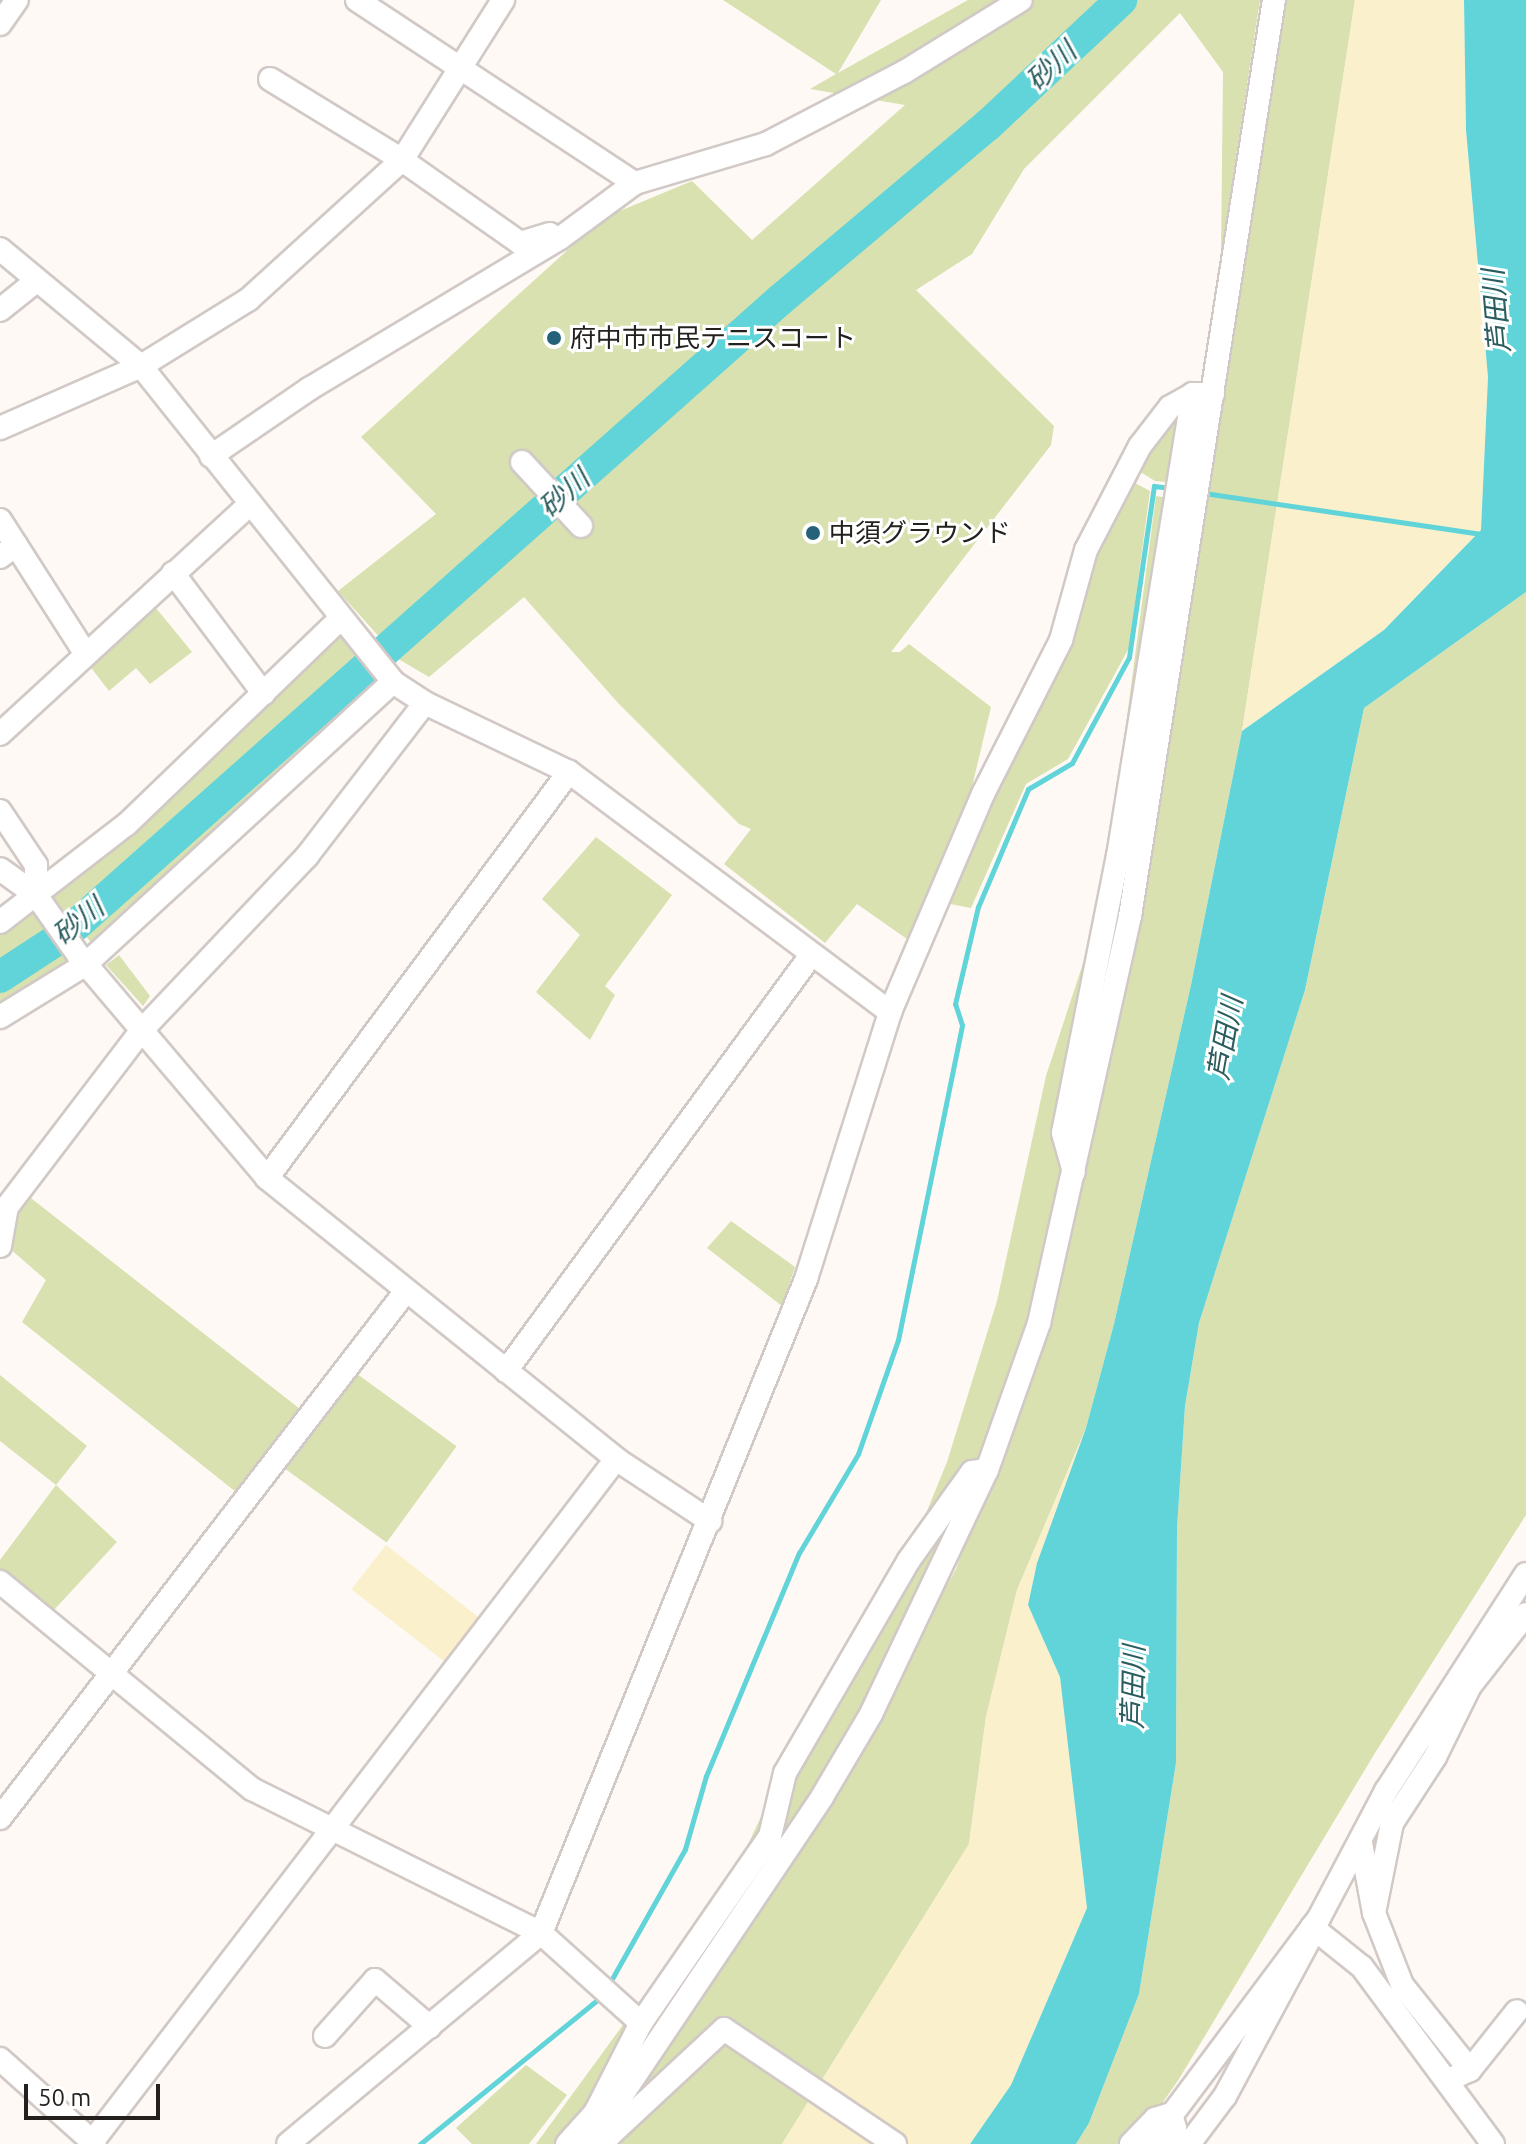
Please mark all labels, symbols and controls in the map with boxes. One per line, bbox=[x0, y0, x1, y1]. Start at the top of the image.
water label: 砂川 bbox=[1019, 35, 1083, 97]
water label: 芦田川 bbox=[1476, 268, 1516, 354]
place label: 府中市市民テニスコート bbox=[570, 322, 856, 354]
marker: 府中市市民テニスコート bbox=[545, 329, 563, 347]
water label: 砂川 bbox=[532, 462, 596, 524]
place label: 中須グラウンド bbox=[829, 517, 1011, 549]
marker: 中須グラウンド bbox=[804, 524, 822, 542]
water label: 砂川 bbox=[46, 890, 110, 952]
water label: 芦田川 bbox=[1201, 994, 1249, 1082]
water label: 芦田川 bbox=[1115, 1645, 1151, 1729]
scale bar bbox=[28, 2068, 164, 2118]
text: 50 m bbox=[38, 2084, 91, 2111]

